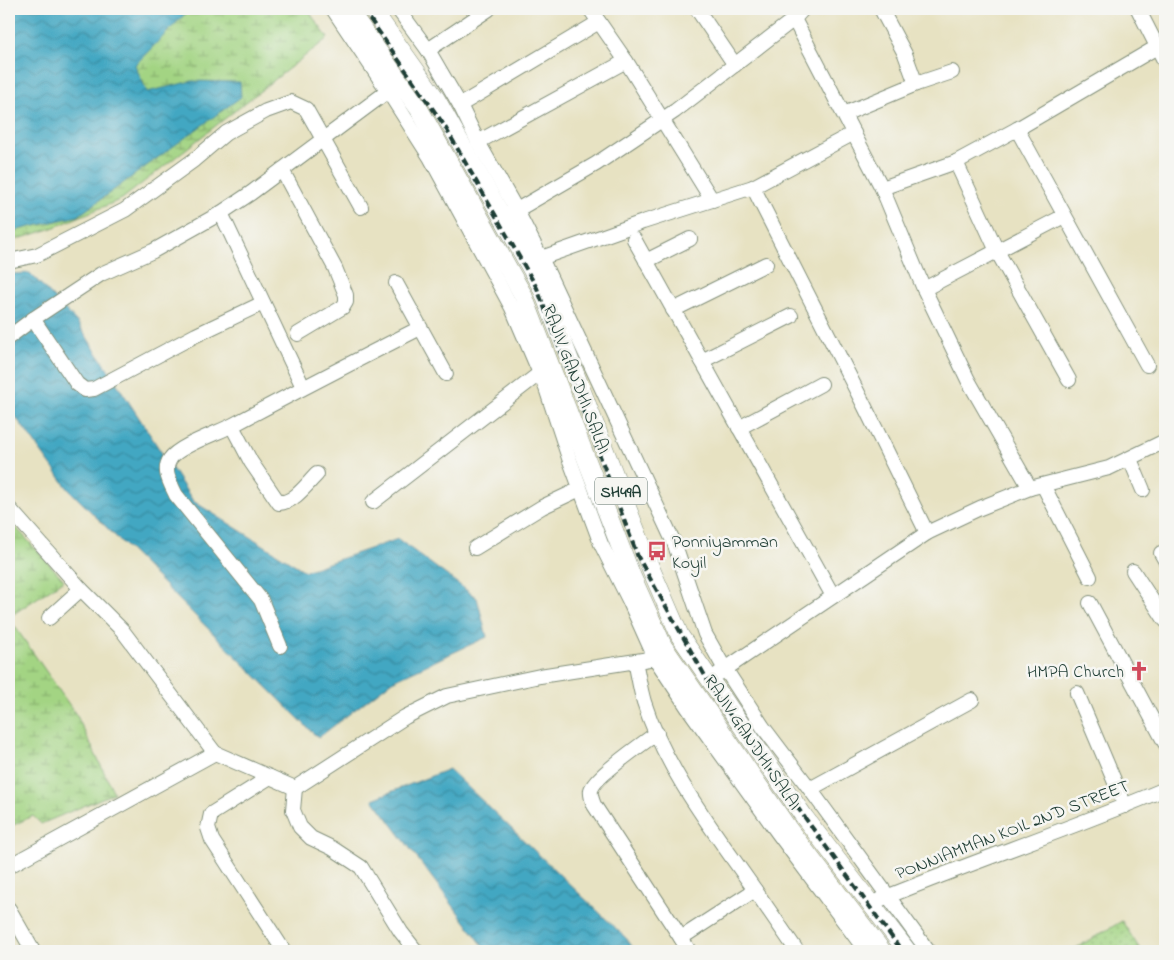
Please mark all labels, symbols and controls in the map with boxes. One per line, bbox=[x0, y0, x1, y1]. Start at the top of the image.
street label: RAJIV GANDHI SALAI bbox=[535, 301, 616, 458]
road number: SH49A bbox=[595, 478, 647, 504]
place label: Ponniyamman Koyil bbox=[672, 530, 778, 577]
bus stop icon: Ponniyamman Koyil bbox=[646, 540, 668, 562]
place label: HMPA Church bbox=[1027, 660, 1124, 686]
church icon: HMPA Church bbox=[1128, 660, 1150, 682]
street label: RAJIV GANDHI SALAI bbox=[696, 670, 806, 816]
street label: PONNIAMMAN KOIL 2ND STREET bbox=[892, 774, 1134, 888]

